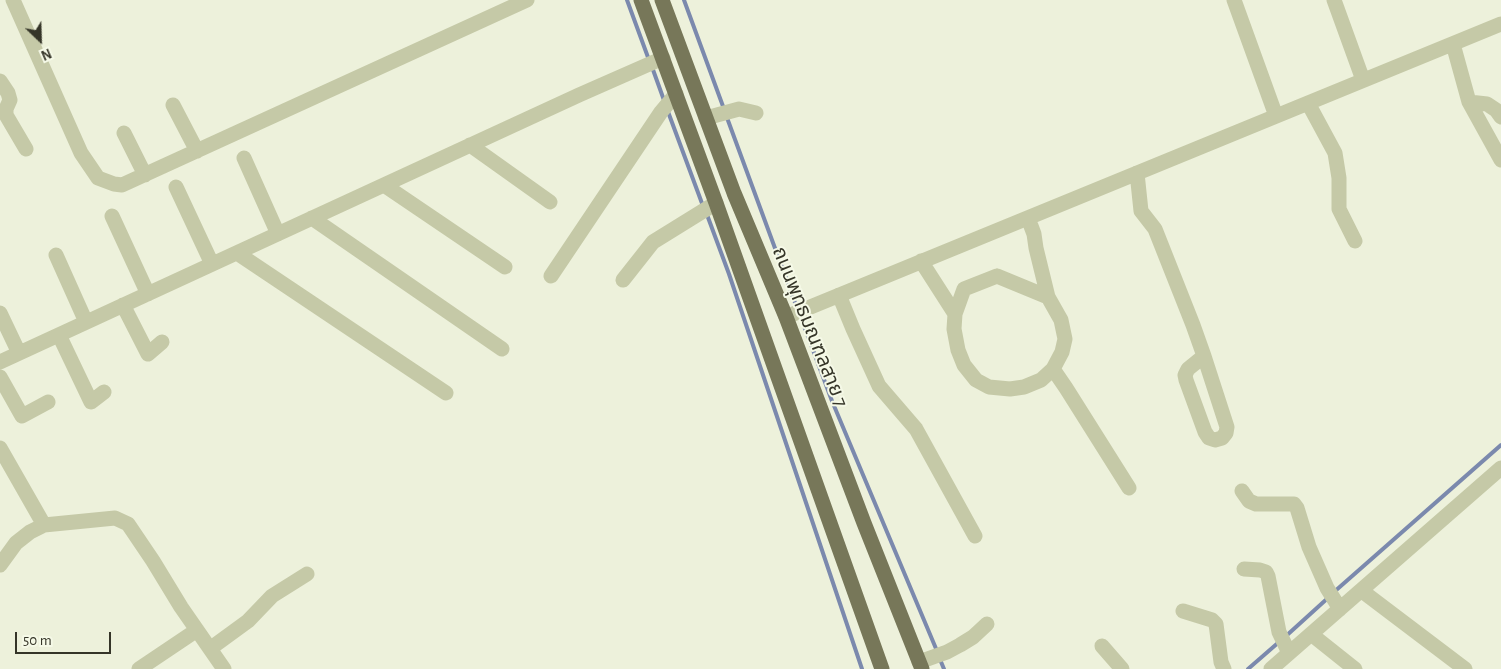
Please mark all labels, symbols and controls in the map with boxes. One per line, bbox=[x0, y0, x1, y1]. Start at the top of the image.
north arrow bbox=[15, 15, 65, 65]
text: N bbox=[39, 45, 53, 62]
street label: ถนนพุทธมณฑลสาย 7 bbox=[767, 243, 853, 411]
scale bar bbox=[18, 622, 114, 654]
text: 50 m bbox=[23, 633, 52, 648]

